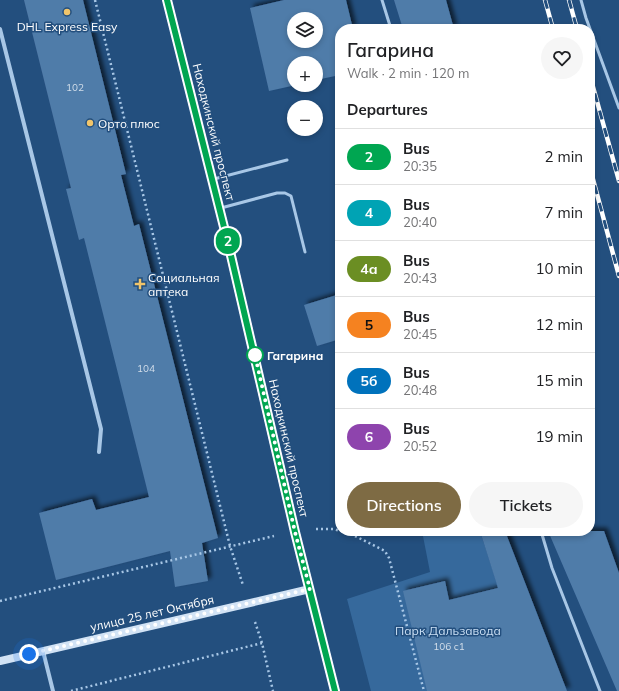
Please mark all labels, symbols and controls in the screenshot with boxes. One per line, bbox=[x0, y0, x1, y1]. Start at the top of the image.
marker: DHL Express Easy bbox=[62, 7, 72, 17]
map controls bbox=[287, 12, 323, 136]
button: layers bbox=[287, 12, 323, 48]
place label: DHL Express Easy bbox=[17, 19, 118, 34]
button: heart bbox=[541, 37, 583, 79]
text: Гагарина bbox=[347, 38, 434, 62]
button: + bbox=[287, 56, 323, 92]
street label: Находкинский проспект bbox=[190, 62, 238, 203]
text: Walk · 2 min · 120 m bbox=[347, 65, 469, 81]
house number: 102 bbox=[66, 81, 84, 94]
button: − bbox=[287, 100, 323, 136]
text: Departures bbox=[347, 100, 428, 119]
place label: Орто плюс bbox=[98, 116, 160, 131]
marker: Орто плюс bbox=[85, 118, 95, 128]
text: Bus bbox=[403, 139, 430, 158]
text: 2 min bbox=[545, 147, 583, 166]
text: 2 bbox=[365, 148, 373, 166]
text: 20:35 bbox=[403, 158, 437, 174]
text: Bus bbox=[403, 195, 430, 214]
text: 7 min bbox=[545, 203, 583, 222]
text: 4 bbox=[365, 204, 373, 222]
text: 20:40 bbox=[403, 214, 437, 230]
line badge: 2 bbox=[215, 228, 241, 254]
text: 2 bbox=[224, 232, 232, 250]
text: Bus bbox=[403, 251, 430, 270]
text: 10 min bbox=[536, 259, 583, 278]
text: 4а bbox=[360, 260, 378, 278]
place label: Социальная аптека bbox=[148, 270, 220, 299]
text: 20:43 bbox=[403, 270, 437, 286]
marker: Социальная аптека bbox=[135, 279, 145, 289]
text: Bus bbox=[403, 307, 430, 326]
text: 12 min bbox=[536, 315, 583, 334]
text: 5 bbox=[365, 316, 373, 334]
text: 20:45 bbox=[403, 326, 437, 342]
marker: Гагарина bbox=[246, 346, 264, 364]
place label: Гагарина bbox=[267, 348, 323, 363]
house number: 104 bbox=[137, 362, 155, 375]
text: Bus bbox=[403, 363, 430, 382]
text: 15 min bbox=[536, 371, 583, 390]
text: 5б bbox=[361, 372, 377, 390]
street label: Находкинский проспект bbox=[266, 378, 312, 519]
text: 20:48 bbox=[403, 382, 437, 398]
text: Bus bbox=[403, 419, 430, 438]
text: 19 min bbox=[536, 427, 583, 446]
text: 6 bbox=[365, 428, 373, 446]
text: 20:52 bbox=[403, 438, 437, 454]
button: Directions bbox=[347, 482, 461, 528]
button: Tickets bbox=[469, 482, 583, 528]
street label: улица 25 лет Октября bbox=[89, 591, 215, 635]
park label: Парк Дальзавода bbox=[395, 623, 501, 638]
house number: 106 с1 bbox=[433, 640, 465, 653]
your location bbox=[19, 644, 39, 664]

